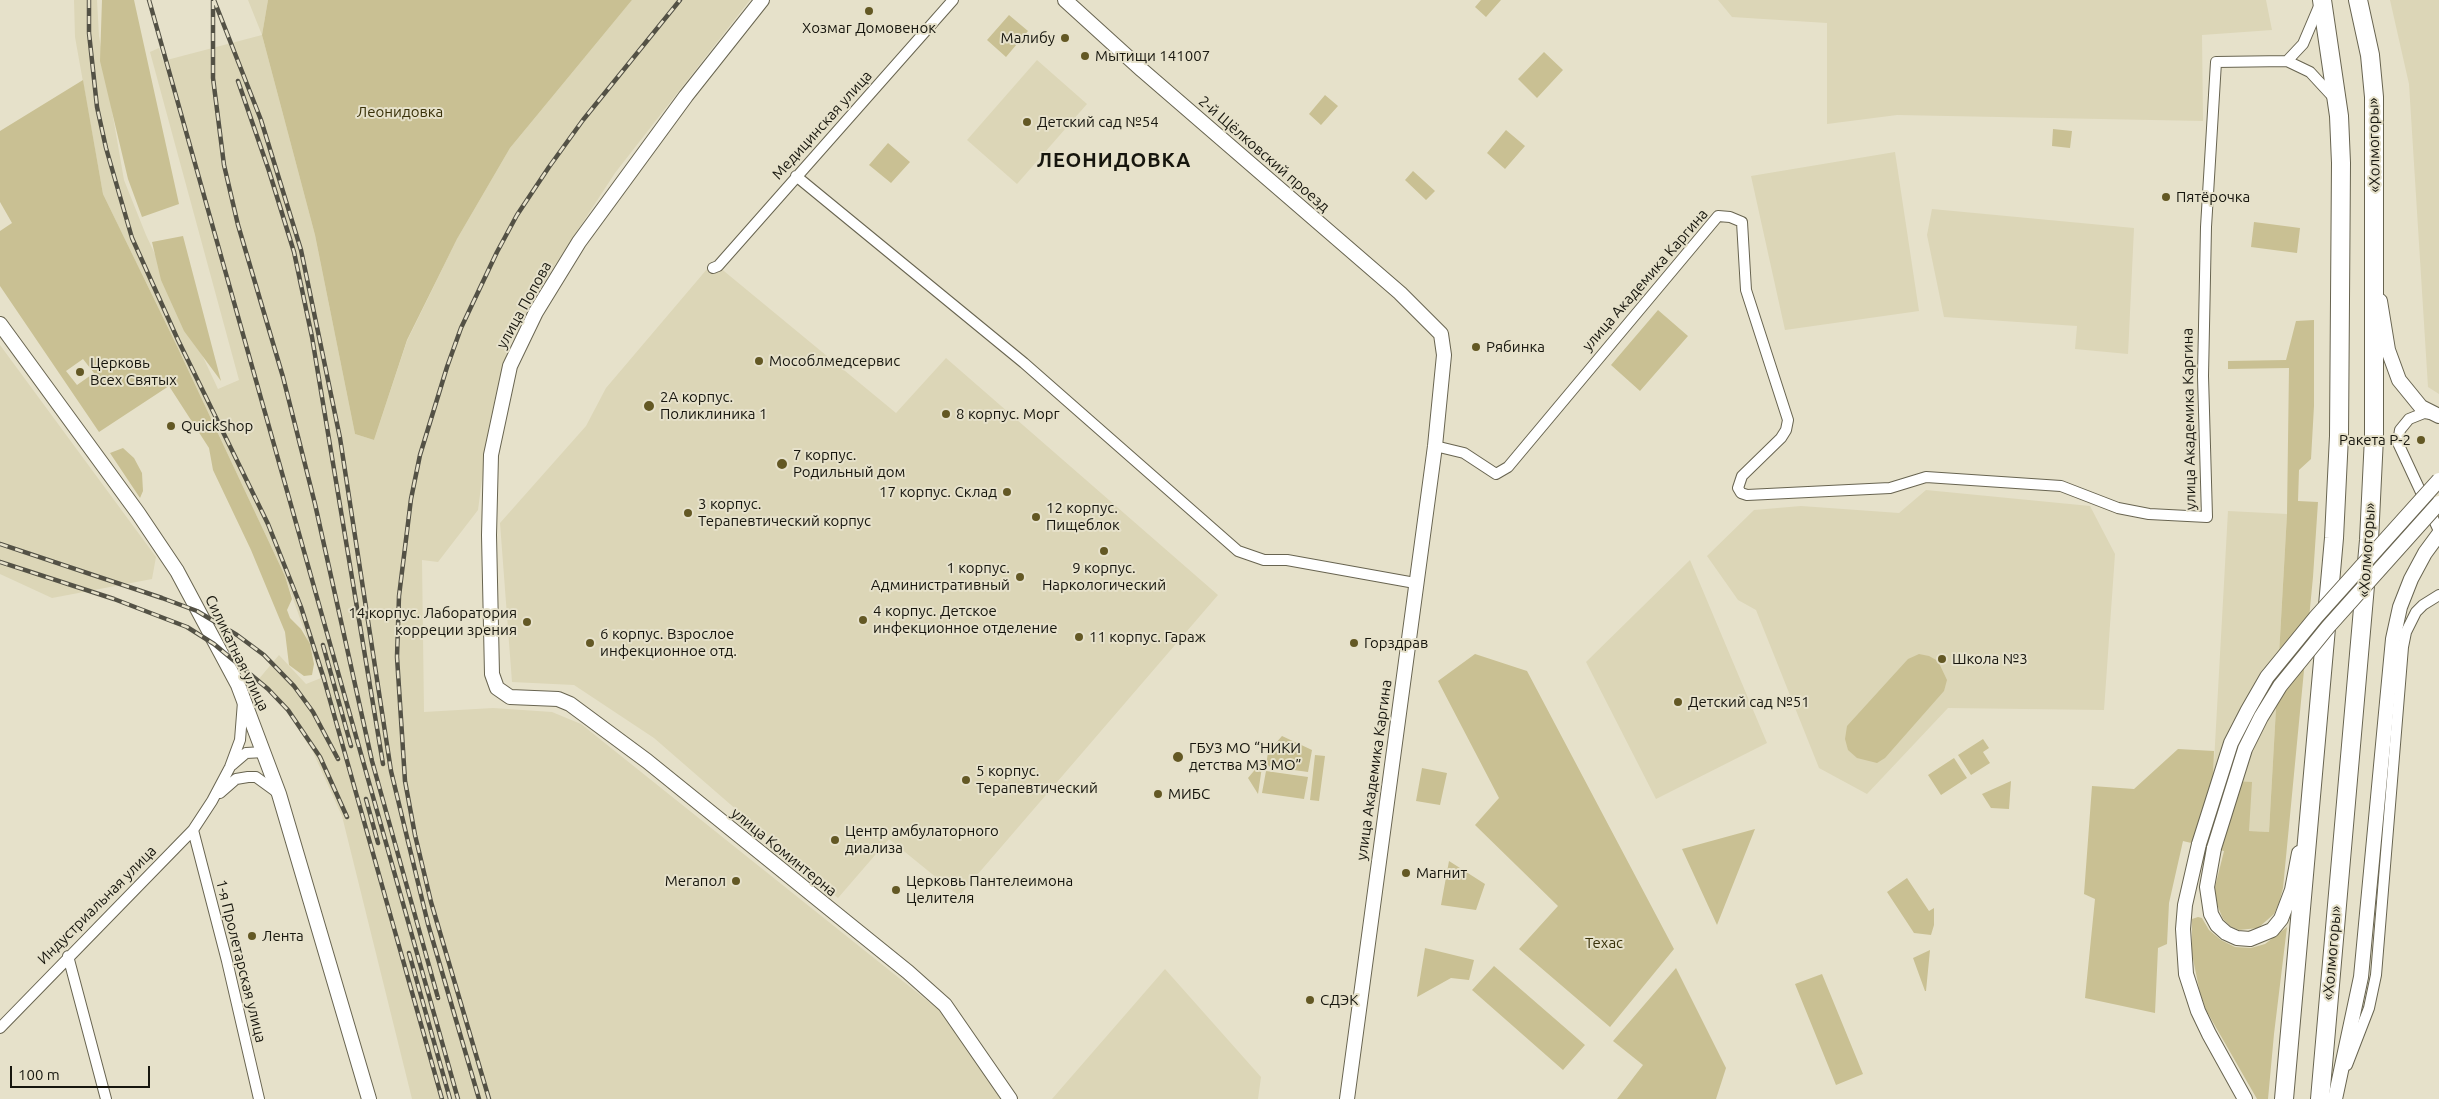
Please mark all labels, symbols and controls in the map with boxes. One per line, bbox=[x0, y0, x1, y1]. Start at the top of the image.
marker: Хозмаг Домовенок bbox=[863, 5, 875, 17]
place label: Хозмаг Домовенок bbox=[802, 19, 936, 37]
place label: Малибу bbox=[1001, 29, 1055, 47]
marker: Малибу bbox=[1059, 32, 1071, 44]
place label: Мытищи 141007 bbox=[1095, 47, 1210, 65]
marker: Мытищи 141007 bbox=[1079, 50, 1091, 62]
street label: Медицинская улица bbox=[768, 67, 876, 183]
street label: 2-й Щёлковский проезд bbox=[1195, 92, 1333, 216]
street label: «Холмогоры» bbox=[2364, 97, 2384, 193]
park label: Леонидовка bbox=[357, 103, 443, 121]
place label: Детский сад №54 bbox=[1037, 113, 1159, 131]
marker: Детский сад №54 bbox=[1021, 116, 1033, 128]
district label: ЛЕОНИДОВКА bbox=[1035, 148, 1193, 172]
place label: Пятёрочка bbox=[2176, 188, 2250, 206]
marker: Пятёрочка bbox=[2160, 191, 2172, 203]
street label: улица Академика Каргина bbox=[1578, 205, 1712, 355]
street label: улица Попова bbox=[493, 258, 555, 352]
street label: улица Академика Каргина bbox=[2178, 328, 2200, 510]
place label: Рябинка bbox=[1486, 338, 1545, 356]
marker: Рябинка bbox=[1470, 341, 1482, 353]
place label: Мособлмедсервис bbox=[769, 352, 900, 370]
place label: Церковь Всех Святых bbox=[90, 354, 177, 389]
marker: Мособлмедсервис bbox=[753, 355, 765, 367]
marker: Церковь Всех Святых bbox=[74, 366, 86, 378]
place label: 2А корпус. Поликлиника 1 bbox=[660, 388, 767, 423]
marker: 2А корпус. Поликлиника 1 bbox=[642, 399, 656, 413]
place label: 8 корпус. Морг bbox=[956, 405, 1060, 423]
marker: 8 корпус. Морг bbox=[940, 408, 952, 420]
place label: QuickShop bbox=[181, 417, 253, 435]
marker: QuickShop bbox=[165, 420, 177, 432]
place label: Ракета Р-2 bbox=[2339, 431, 2411, 449]
marker: Ракета Р-2 bbox=[2415, 434, 2427, 446]
place label: 7 корпус. Родильный дом bbox=[793, 446, 905, 481]
marker: 7 корпус. Родильный дом bbox=[775, 457, 789, 471]
place label: 17 корпус. Склад bbox=[879, 483, 997, 501]
marker: 17 корпус. Склад bbox=[1001, 486, 1013, 498]
place label: 3 корпус. Терапевтический корпус bbox=[698, 495, 871, 530]
place label: 12 корпус. Пищеблок bbox=[1046, 499, 1120, 534]
street label: «Холмогоры» bbox=[2355, 502, 2379, 598]
marker: 3 корпус. Терапевтический корпус bbox=[682, 507, 694, 519]
marker: 12 корпус. Пищеблок bbox=[1030, 511, 1042, 523]
marker: 9 корпус. Наркологический bbox=[1098, 545, 1110, 557]
place label: 1 корпус. Административный bbox=[871, 559, 1010, 594]
place label: 9 корпус. Наркологический bbox=[1042, 559, 1166, 594]
marker: 1 корпус. Административный bbox=[1014, 571, 1026, 583]
street label: Силикатная улица bbox=[201, 592, 273, 714]
place label: 4 корпус. Детское инфекционное отделение bbox=[873, 602, 1058, 637]
place label: 14 корпус. Лаборатория корреции зрения bbox=[348, 604, 517, 639]
marker: 4 корпус. Детское инфекционное отделение bbox=[857, 614, 869, 626]
marker: 14 корпус. Лаборатория корреции зрения bbox=[521, 616, 533, 628]
place label: 6 корпус. Взрослое инфекционное отд. bbox=[600, 625, 737, 660]
place label: 11 корпус. Гараж bbox=[1089, 628, 1206, 646]
marker: 11 корпус. Гараж bbox=[1073, 631, 1085, 643]
place label: Горздрав bbox=[1364, 634, 1428, 652]
marker: 6 корпус. Взрослое инфекционное отд. bbox=[584, 637, 596, 649]
marker: Горздрав bbox=[1348, 637, 1360, 649]
place label: Школа №3 bbox=[1952, 650, 2028, 668]
marker: Школа №3 bbox=[1936, 653, 1948, 665]
street label: улица Академика Каргина bbox=[1352, 678, 1396, 862]
place label: Детский сад №51 bbox=[1688, 693, 1810, 711]
marker: Детский сад №51 bbox=[1672, 696, 1684, 708]
place label: ГБУЗ МО “НИКИ детства МЗ МО” bbox=[1189, 739, 1302, 774]
marker: ГБУЗ МО “НИКИ детства МЗ МО” bbox=[1171, 750, 1185, 764]
place label: 5 корпус. Терапевтический bbox=[976, 762, 1098, 797]
marker: 5 корпус. Терапевтический bbox=[960, 774, 972, 786]
place label: МИБС bbox=[1168, 785, 1210, 803]
marker: МИБС bbox=[1152, 788, 1164, 800]
street label: улица Коминтерна bbox=[727, 804, 841, 900]
place label: Центр амбулаторного диализа bbox=[845, 822, 999, 857]
marker: Центр амбулаторного диализа bbox=[829, 834, 841, 846]
street label: Индустриальная улица bbox=[34, 842, 160, 968]
place label: Магнит bbox=[1416, 864, 1467, 882]
marker: Магнит bbox=[1400, 867, 1412, 879]
place label: Мегапол bbox=[665, 872, 726, 890]
place label: Церковь Пантелеимона Целителя bbox=[906, 872, 1073, 907]
marker: Мегапол bbox=[730, 875, 742, 887]
street label: 1-я Пролетарская улица bbox=[212, 878, 270, 1044]
marker: Церковь Пантелеимона Целителя bbox=[890, 884, 902, 896]
street label: «Холмогоры» bbox=[2319, 905, 2345, 1001]
place label: Лента bbox=[262, 927, 304, 945]
marker: Лента bbox=[246, 930, 258, 942]
park label: Техас bbox=[1585, 934, 1623, 952]
place label: СДЭК bbox=[1320, 991, 1358, 1009]
marker: СДЭК bbox=[1304, 994, 1316, 1006]
scale bar bbox=[12, 1056, 152, 1088]
text: 100 m bbox=[18, 1066, 60, 1083]

